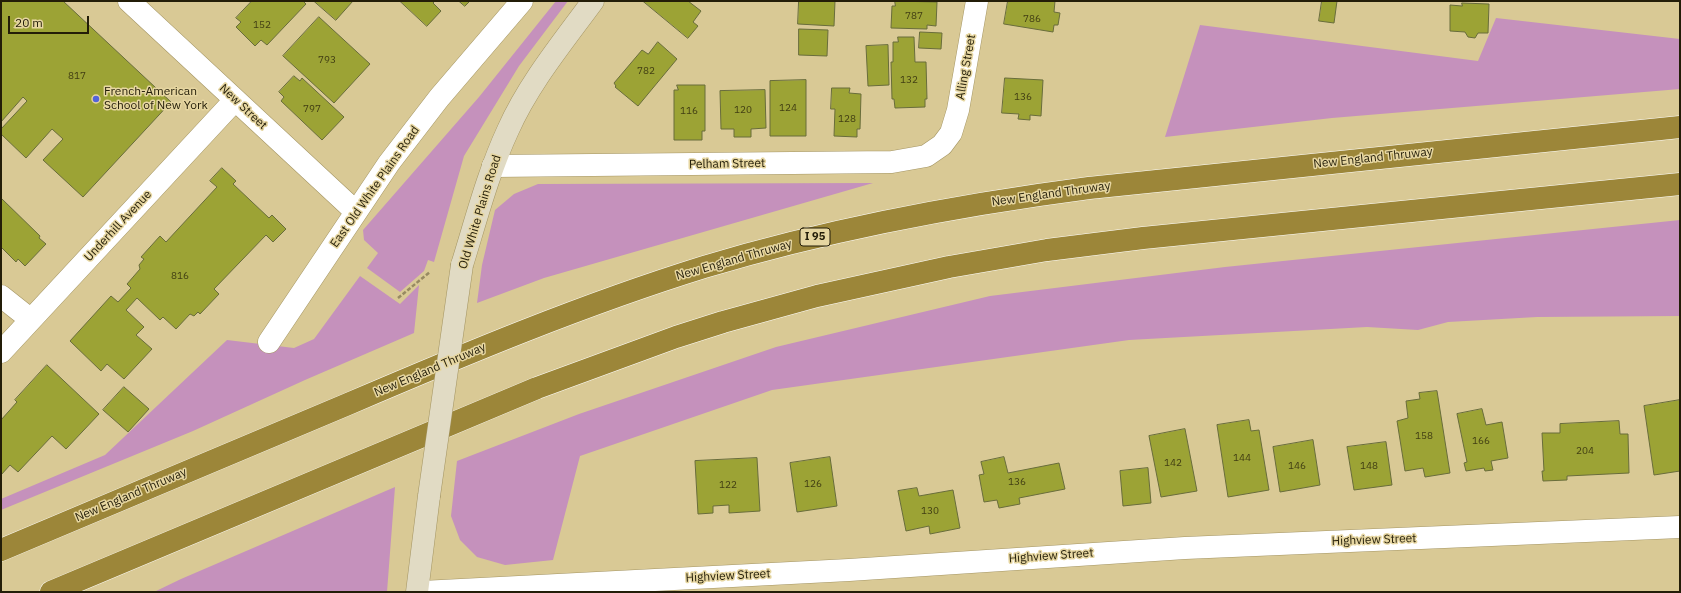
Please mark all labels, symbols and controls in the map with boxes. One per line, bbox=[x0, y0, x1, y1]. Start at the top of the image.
scale bar bbox=[10, 8, 91, 34]
house number: 787 bbox=[905, 10, 923, 22]
house number: 786 bbox=[1023, 13, 1041, 25]
text: 20 m bbox=[15, 15, 43, 30]
house number: 152 bbox=[253, 19, 271, 31]
street label: Alling Street bbox=[953, 33, 979, 101]
house number: 793 bbox=[318, 54, 336, 66]
house number: 782 bbox=[637, 65, 655, 77]
house number: 817 bbox=[68, 70, 86, 82]
house number: 132 bbox=[900, 74, 918, 86]
street label: New Street bbox=[216, 81, 270, 133]
place label: French-American School of New York bbox=[104, 85, 208, 113]
house number: 136 bbox=[1014, 91, 1032, 103]
marker: French-American School of New York bbox=[91, 94, 101, 104]
house number: 124 bbox=[779, 102, 797, 114]
house number: 797 bbox=[303, 103, 321, 115]
house number: 120 bbox=[734, 104, 752, 116]
house number: 116 bbox=[680, 105, 698, 117]
house number: 128 bbox=[838, 113, 856, 125]
street label: East Old White Plains Road bbox=[328, 124, 422, 250]
street label: New England Thruway bbox=[1313, 145, 1433, 171]
street label: Old White Plains Road bbox=[456, 153, 504, 271]
street label: Pelham Street bbox=[689, 156, 765, 172]
street label: New England Thruway bbox=[991, 179, 1111, 209]
street label: Underhill Avenue bbox=[81, 187, 155, 265]
road number: I 95 bbox=[800, 228, 830, 246]
street label: New England Thruway bbox=[674, 237, 794, 283]
house number: 816 bbox=[171, 270, 189, 282]
street label: New England Thruway bbox=[372, 340, 488, 400]
house number: 158 bbox=[1415, 430, 1433, 442]
house number: 166 bbox=[1472, 435, 1490, 447]
house number: 204 bbox=[1576, 445, 1594, 457]
house number: 144 bbox=[1233, 452, 1251, 464]
house number: 142 bbox=[1164, 457, 1182, 469]
house number: 146 bbox=[1288, 460, 1306, 472]
house number: 148 bbox=[1360, 460, 1378, 472]
street label: New England Thruway bbox=[73, 465, 189, 525]
house number: 136 bbox=[1008, 476, 1026, 488]
house number: 126 bbox=[804, 478, 822, 490]
house number: 122 bbox=[719, 479, 737, 491]
house number: 130 bbox=[921, 505, 939, 517]
street label: Highview Street bbox=[1331, 531, 1417, 549]
street label: Highview Street bbox=[1008, 546, 1094, 566]
street label: Highview Street bbox=[685, 567, 771, 585]

